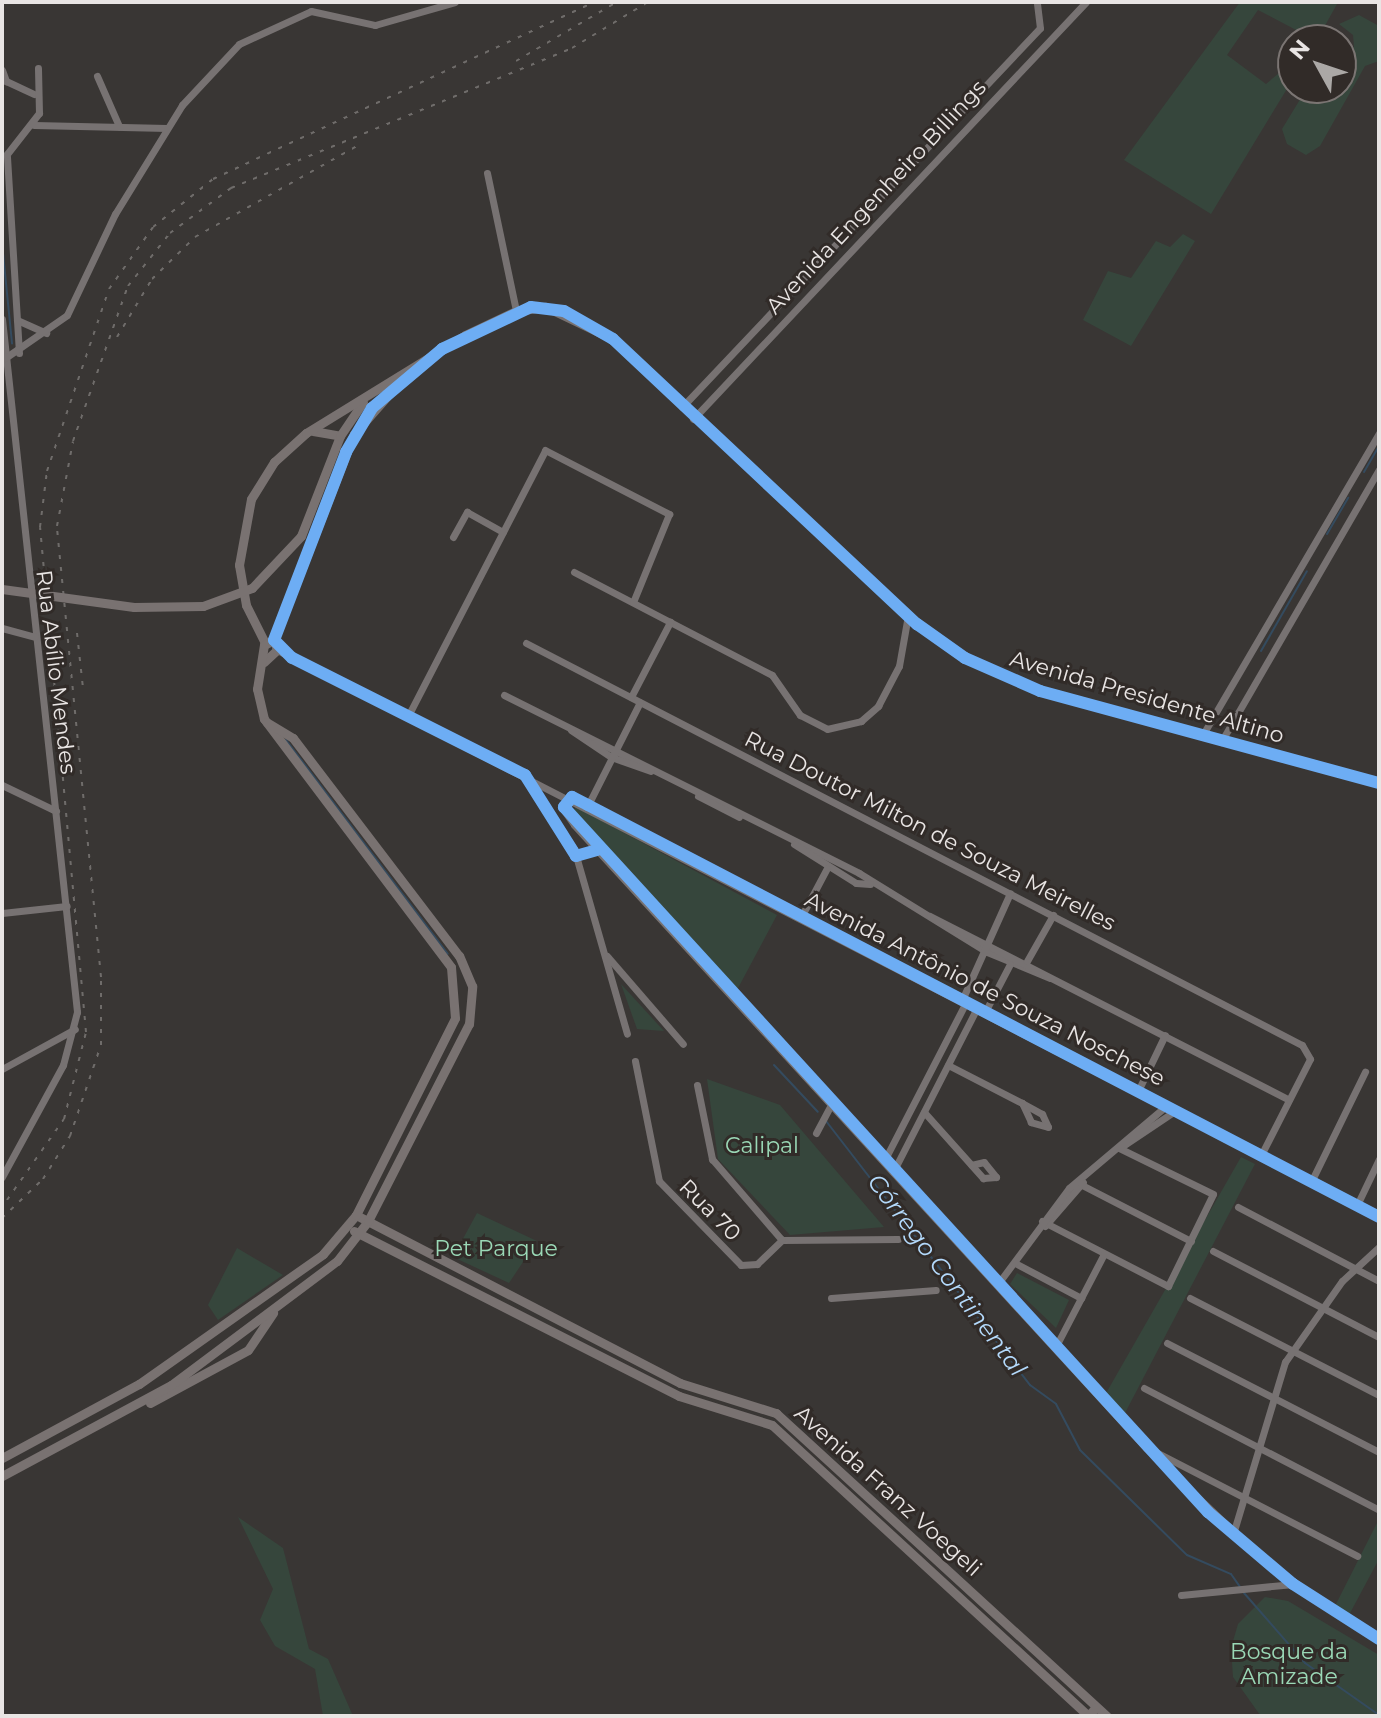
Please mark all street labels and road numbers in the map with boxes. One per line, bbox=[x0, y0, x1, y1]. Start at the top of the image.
street label: Avenida Engenheiro Billings bbox=[760, 74, 992, 320]
street label: Rua Abílio Mendes bbox=[30, 568, 82, 776]
street label: Avenida Presidente Altino bbox=[1007, 645, 1287, 749]
street label: Rua Doutor Milton de Souza Meirelles bbox=[740, 726, 1120, 936]
street label: Avenida Antônio de Souza Noschese bbox=[800, 886, 1170, 1092]
street label: Rua 70 bbox=[674, 1174, 746, 1246]
street label: Avenida Franz Voegeli bbox=[789, 1400, 987, 1582]

